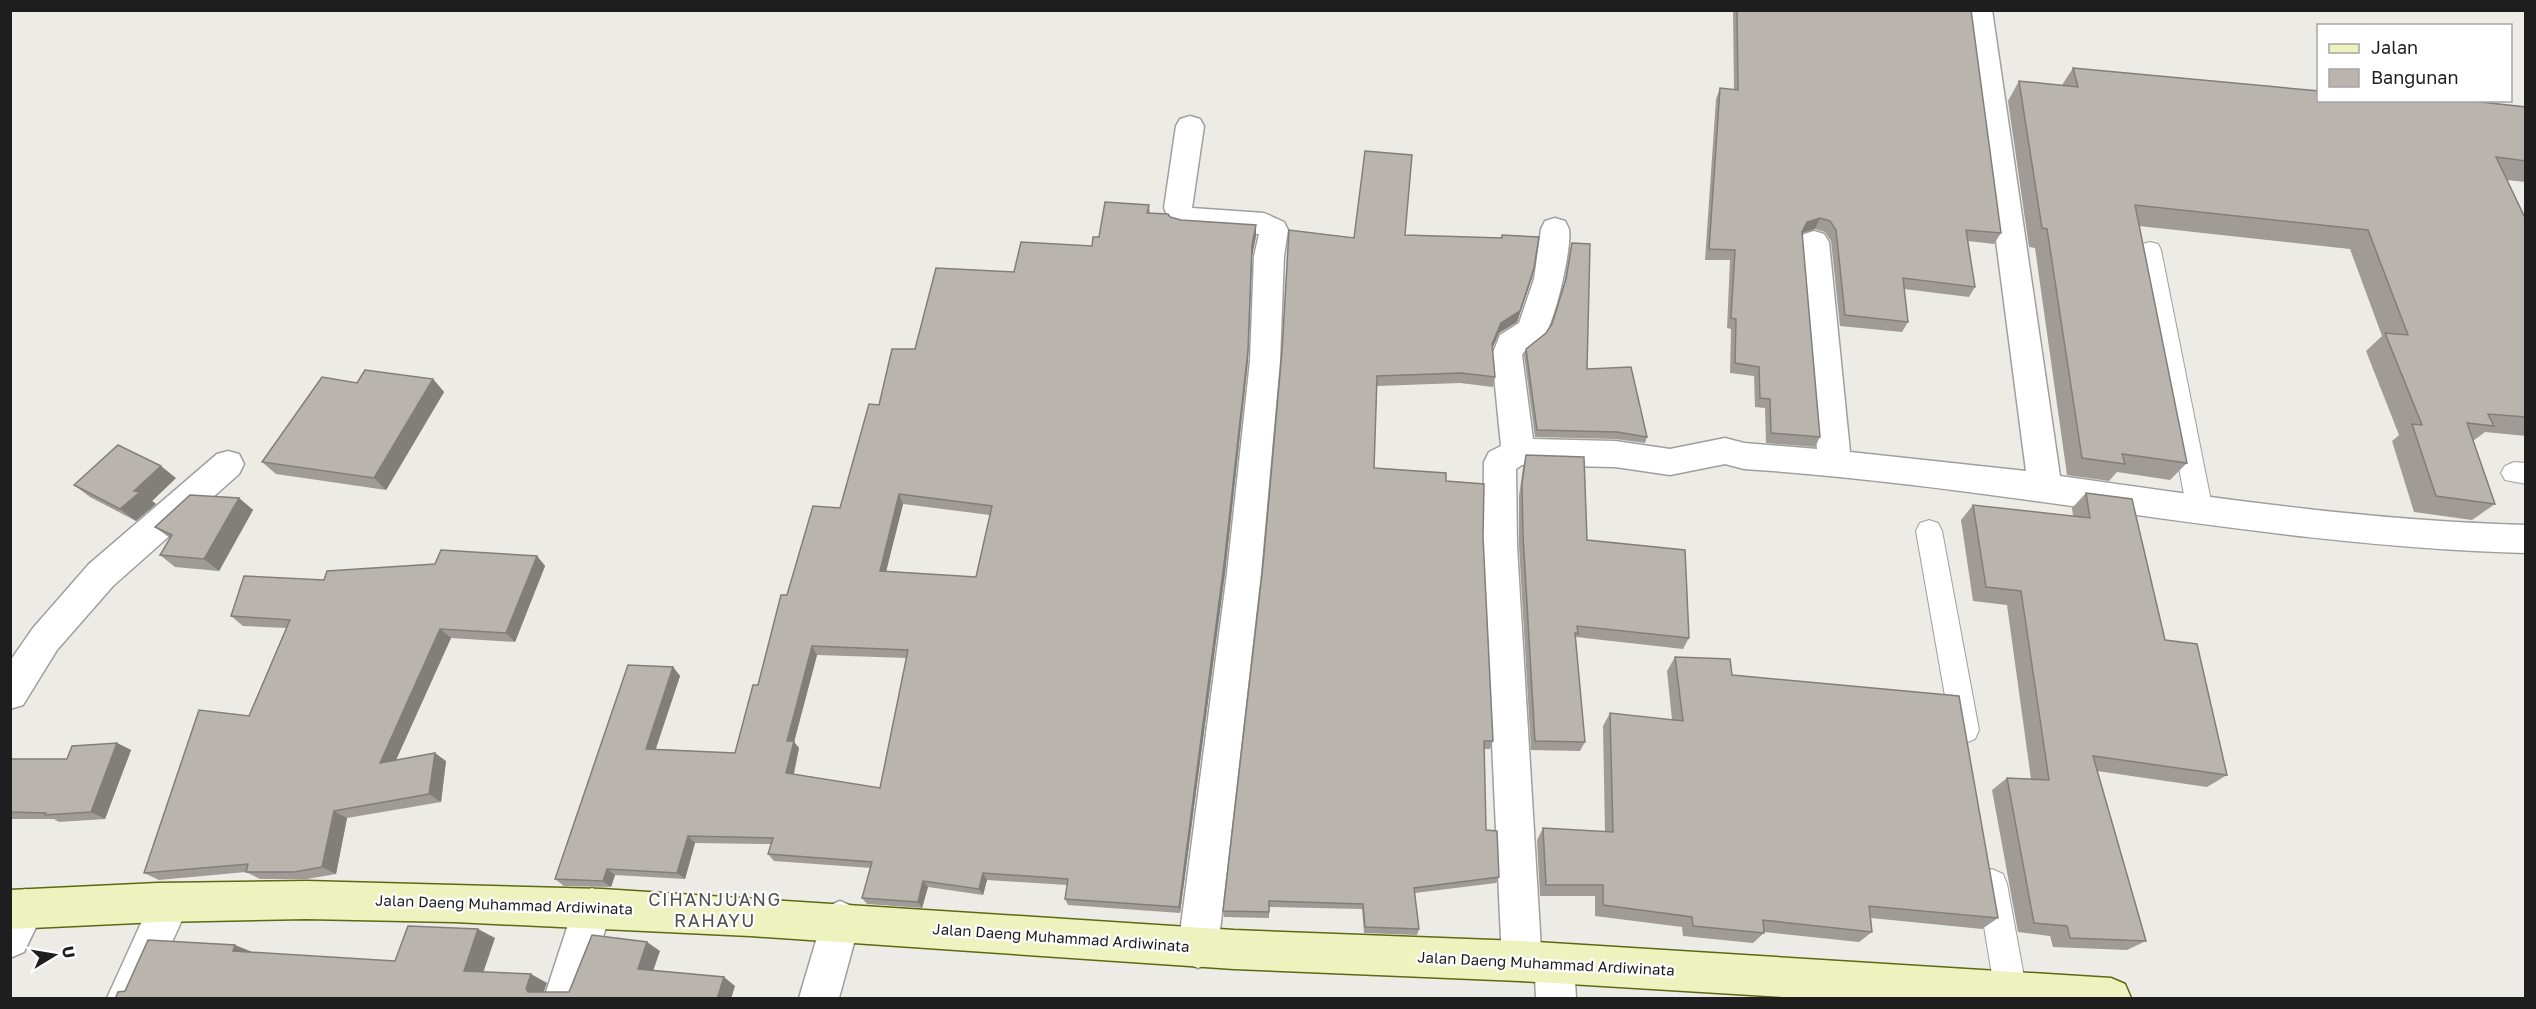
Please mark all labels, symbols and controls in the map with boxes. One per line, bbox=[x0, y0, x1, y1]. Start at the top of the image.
legend bbox=[2317, 24, 2512, 102]
text: Jalan bbox=[2371, 36, 2418, 58]
text: Bangunan bbox=[2371, 66, 2459, 88]
district label: CIHANJUANG RAHAYU bbox=[648, 888, 782, 931]
street label: Jalan Daeng Muhammad Ardiwinata bbox=[375, 891, 633, 917]
street label: Jalan Daeng Muhammad Ardiwinata bbox=[932, 919, 1190, 955]
north arrow bbox=[24, 925, 84, 985]
text: U bbox=[58, 944, 80, 960]
street label: Jalan Daeng Muhammad Ardiwinata bbox=[1417, 947, 1675, 979]

